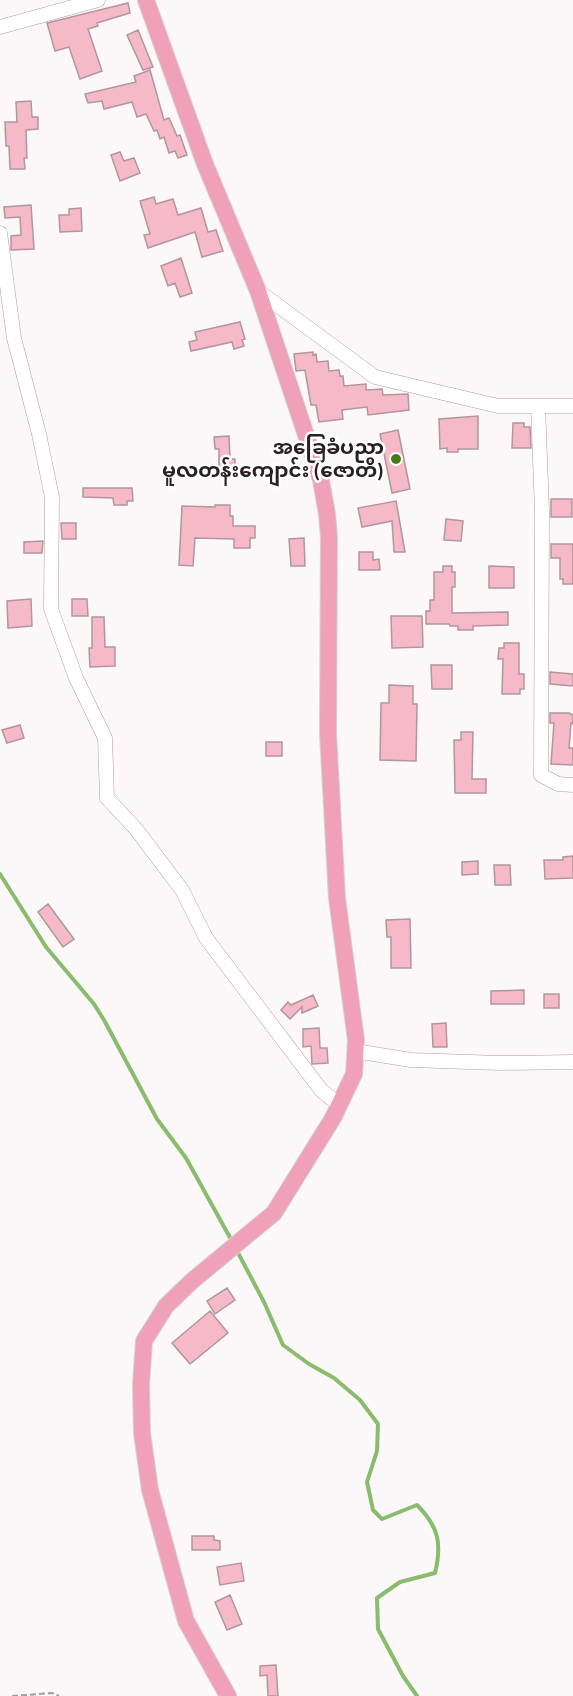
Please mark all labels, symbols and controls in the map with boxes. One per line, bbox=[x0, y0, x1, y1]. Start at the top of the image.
place label: အခြေခံပညာ မူလတန်းကျောင်း (ဇောတိ) bbox=[162, 434, 384, 487]
marker: အခြေခံပညာ မူလတန်းကျောင်း (ဇောတိ) bbox=[389, 452, 403, 466]

